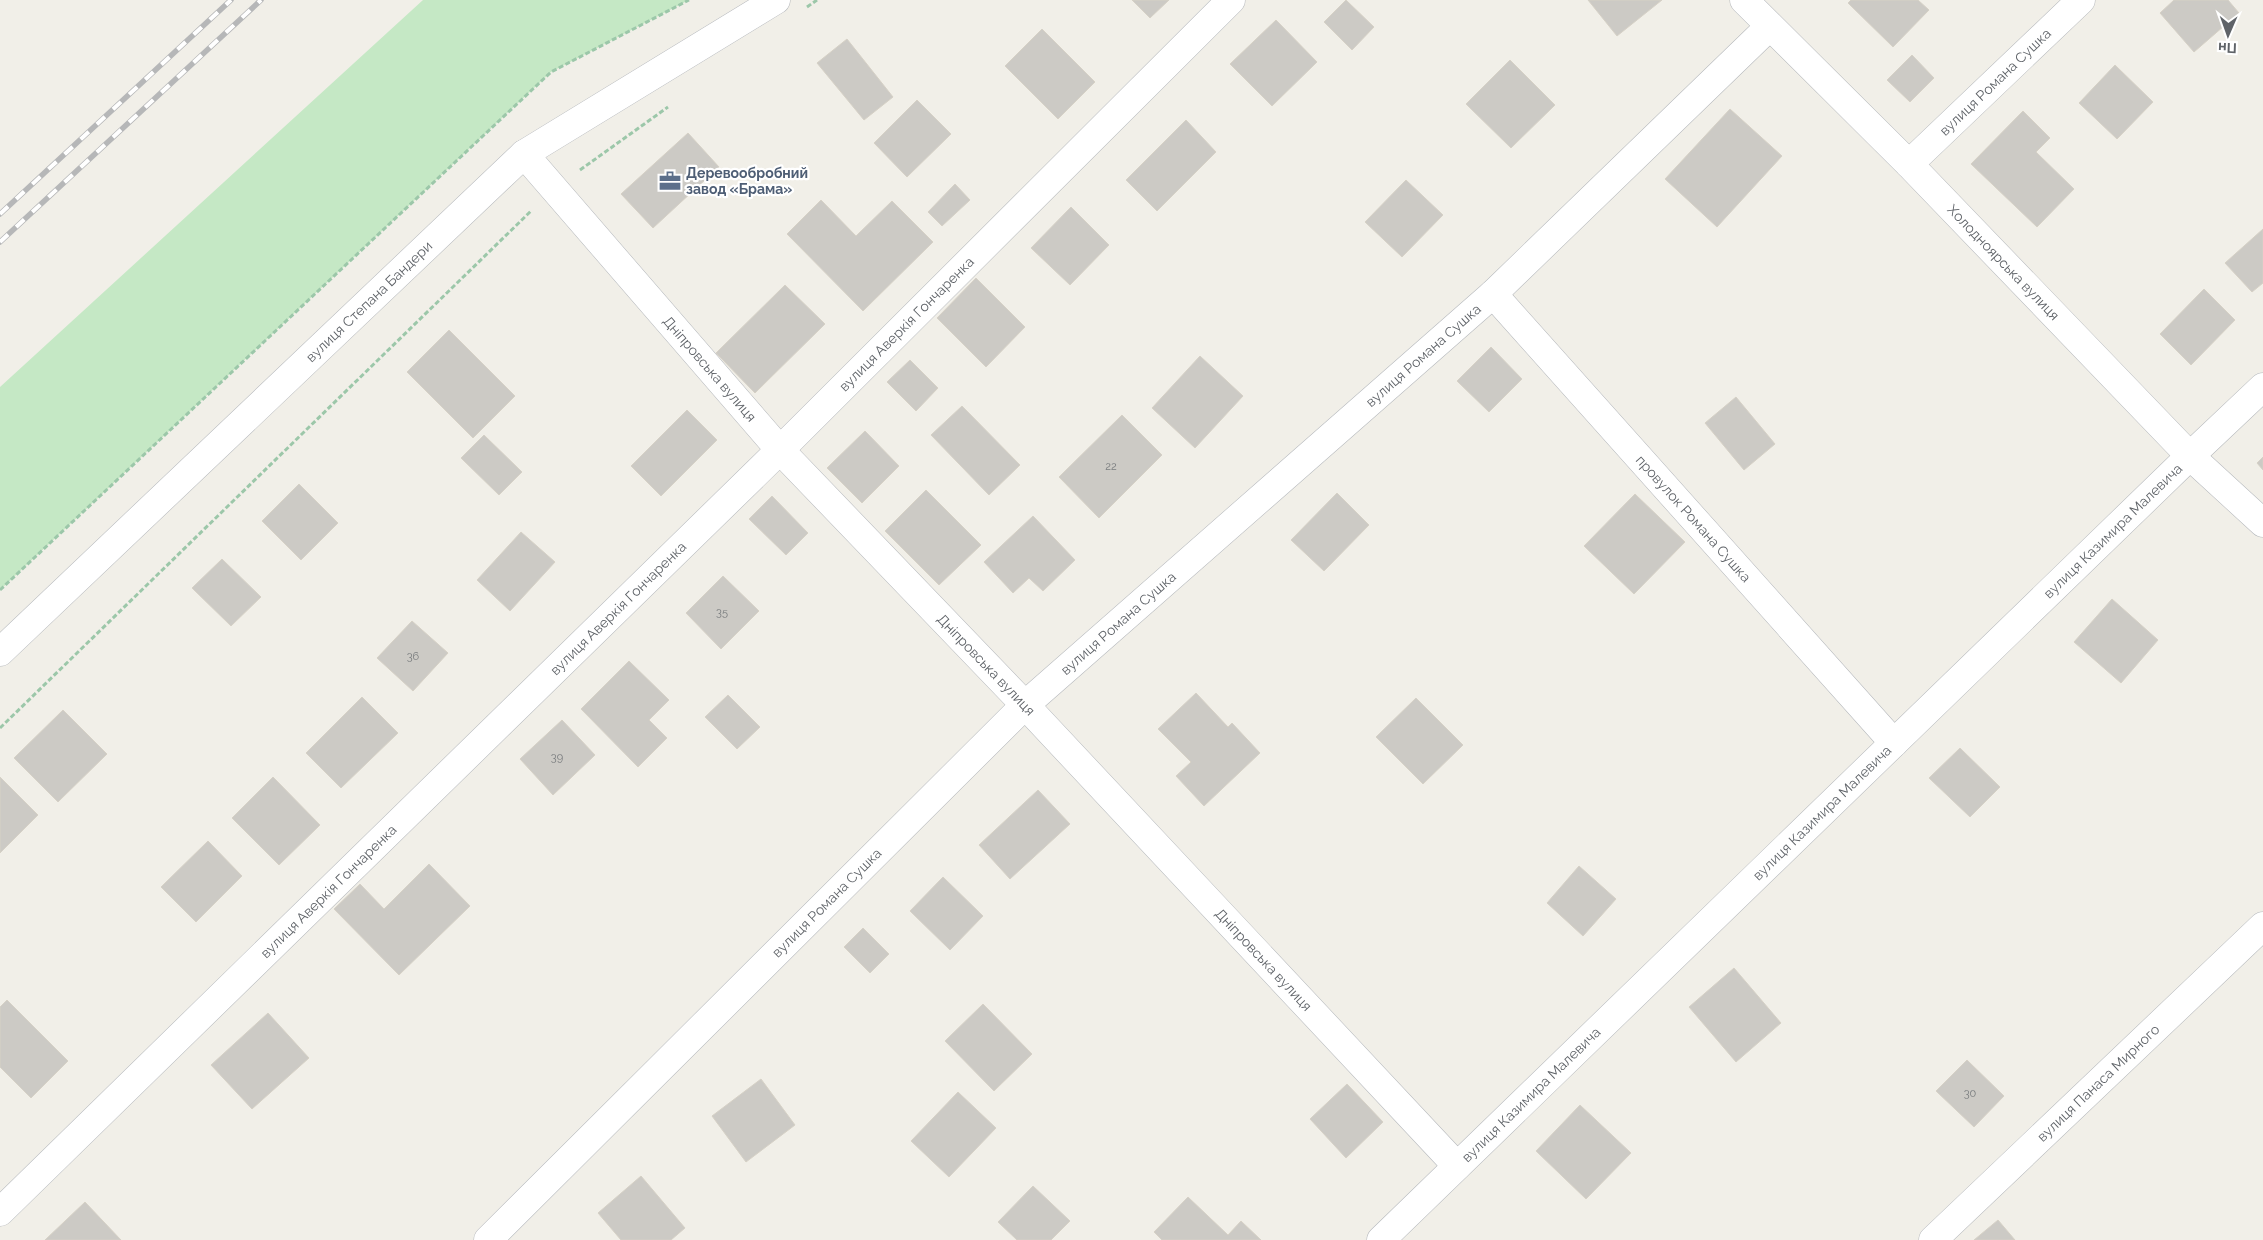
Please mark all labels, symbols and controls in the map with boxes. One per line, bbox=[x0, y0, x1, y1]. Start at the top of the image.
north arrow bbox=[2203, 10, 2253, 60]
street label: вулиця Романа Сушка bbox=[1936, 25, 2054, 139]
text: Пн bbox=[2218, 40, 2237, 56]
place label: Деревообробний завод «Брама» bbox=[686, 165, 808, 197]
office icon: Деревообробний завод «Брама» bbox=[657, 168, 683, 194]
street label: Холодноярська вулиця bbox=[1944, 201, 2063, 323]
street label: вулиця Степана Бандери bbox=[303, 238, 435, 365]
street label: вулиця Аверкія Гончаренка bbox=[836, 253, 977, 394]
street label: вулиця Романа Сушка bbox=[1363, 301, 1484, 410]
street label: Дніпровська вулиця bbox=[660, 313, 760, 425]
street label: провулок Романа Сушка bbox=[1633, 452, 1754, 585]
house number: 22 bbox=[1105, 460, 1117, 473]
street label: вулиця Казимира Малевича bbox=[2040, 460, 2185, 601]
street label: вулиця Аверкія Гончаренка bbox=[547, 538, 689, 678]
street label: вулиця Романа Сушка bbox=[1057, 568, 1179, 678]
house number: 35 bbox=[716, 606, 728, 619]
street label: Дніпровська вулиця bbox=[934, 611, 1038, 719]
house number: 36 bbox=[407, 650, 420, 663]
street label: вулиця Казимира Малевича bbox=[1749, 742, 1894, 883]
house number: 39 bbox=[551, 751, 563, 764]
street label: вулиця Аверкія Гончаренка bbox=[257, 821, 400, 961]
street label: вулиця Романа Сушка bbox=[769, 845, 885, 960]
street label: Дніпровська вулиця bbox=[1212, 905, 1315, 1014]
street label: вулиця Панаса Мирного bbox=[2034, 1021, 2163, 1145]
street label: вулиця Казимира Малевича bbox=[1459, 1024, 1604, 1165]
house number: 30 bbox=[1964, 1087, 1977, 1100]

